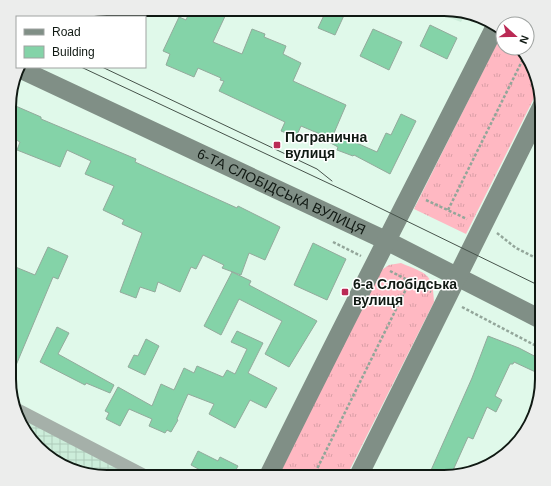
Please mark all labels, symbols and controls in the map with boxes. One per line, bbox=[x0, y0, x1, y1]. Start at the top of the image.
legend bbox=[16, 16, 146, 68]
north arrow bbox=[495, 16, 535, 56]
text: Road bbox=[52, 25, 81, 39]
text: N bbox=[517, 34, 531, 45]
text: Building bbox=[52, 45, 95, 59]
place label: Погранична вулиця bbox=[285, 129, 367, 161]
marker: Погранична вулиця bbox=[272, 140, 282, 150]
street label: 6-ТА СЛОБІДСЬКА ВУЛИЦЯ bbox=[195, 145, 368, 238]
place label: 6-а Слобідська вулиця bbox=[353, 276, 457, 308]
marker: 6-а Слобідська вулиця bbox=[340, 287, 350, 297]

